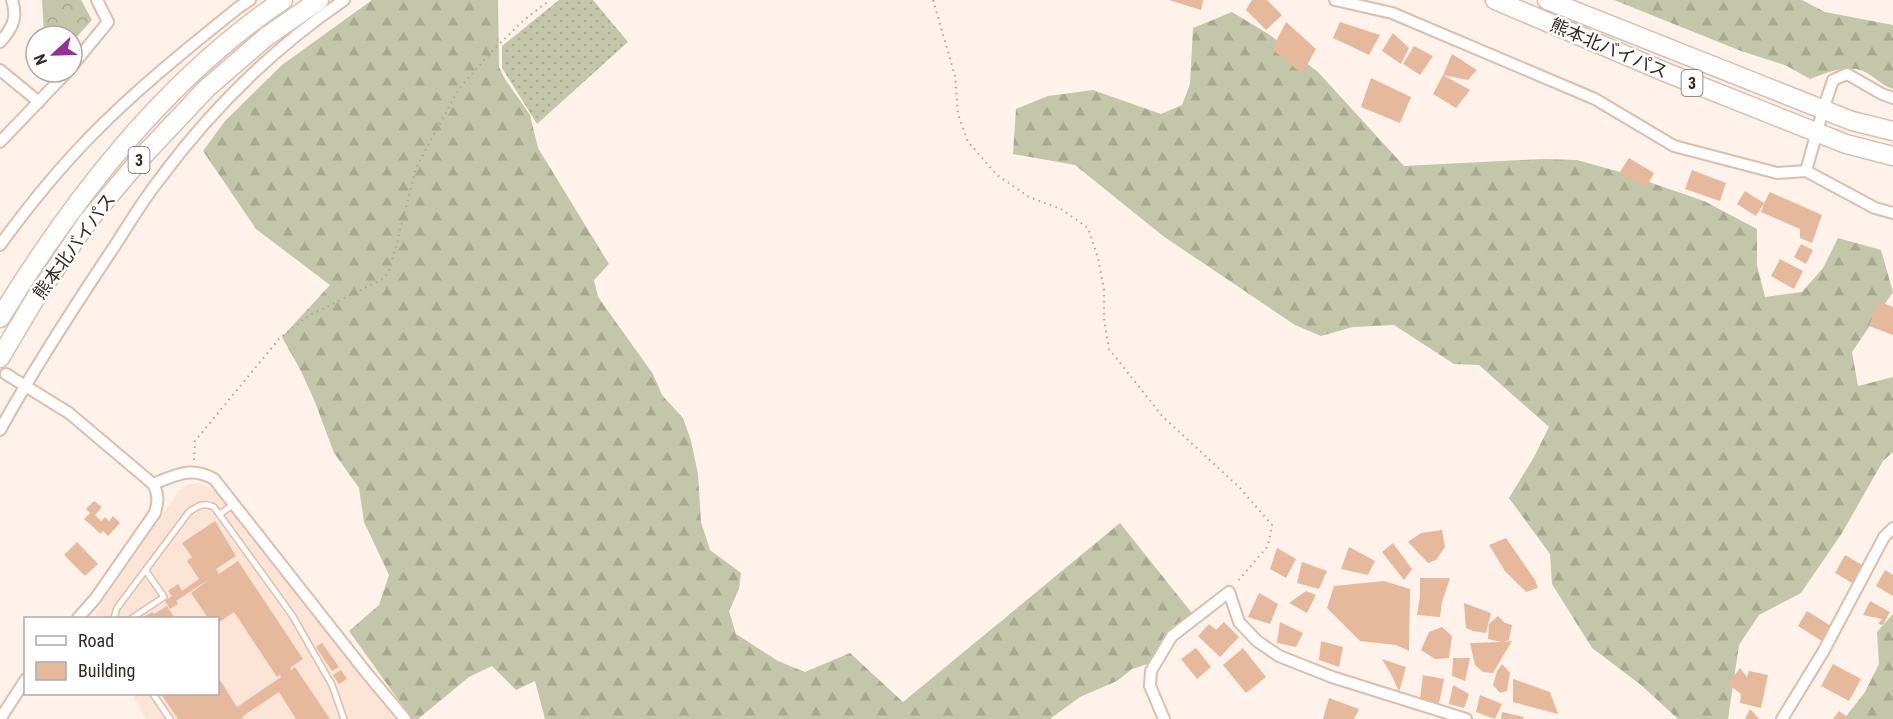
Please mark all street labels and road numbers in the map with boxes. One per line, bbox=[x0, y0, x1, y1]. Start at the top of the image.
street label: 熊本北バイパス bbox=[1547, 14, 1671, 82]
road number: 3 bbox=[1682, 70, 1702, 96]
road number: 3 bbox=[128, 147, 150, 173]
street label: 熊本北バイパス bbox=[29, 189, 119, 303]

